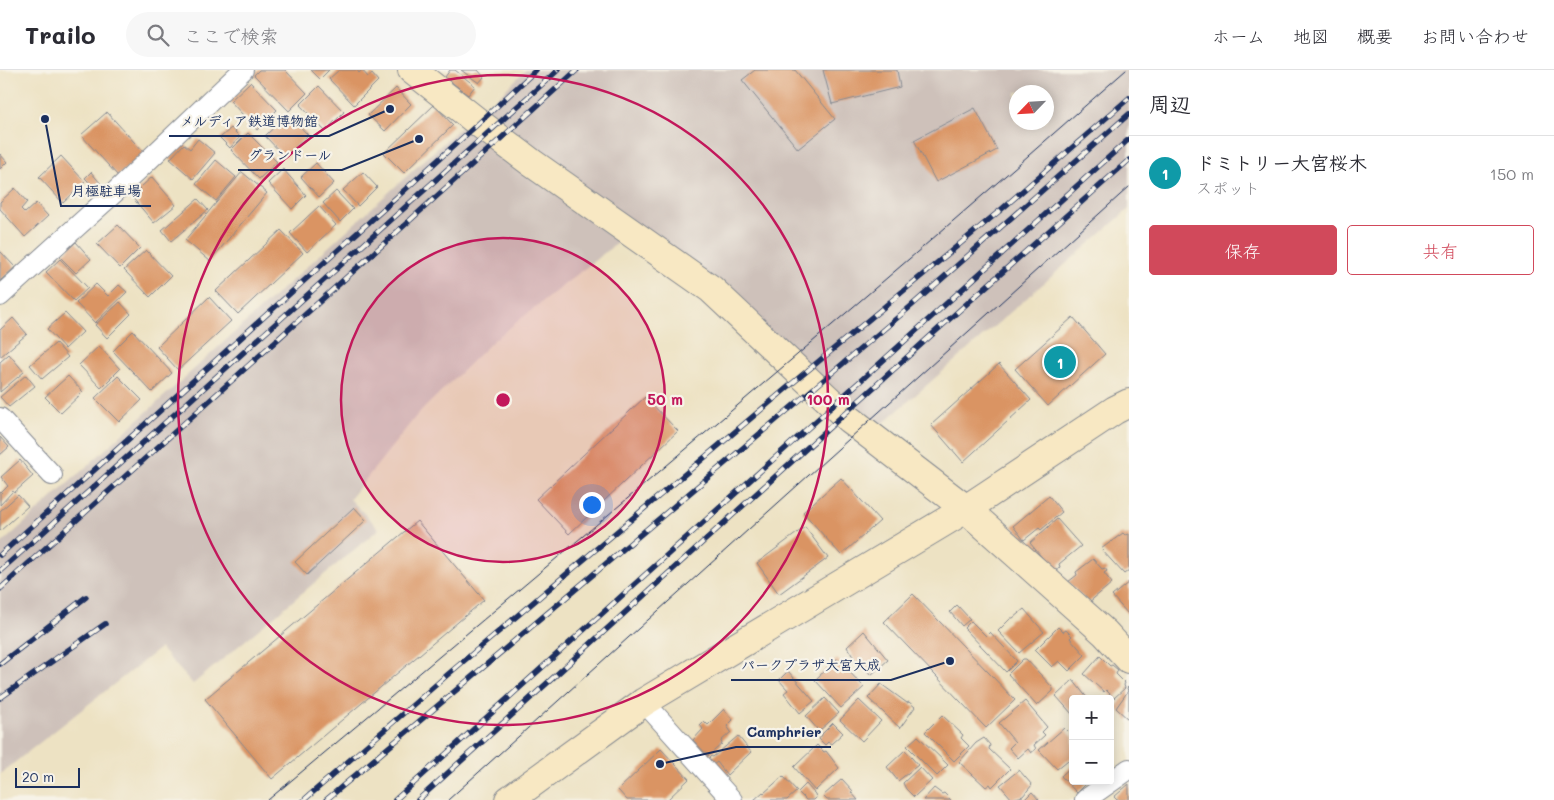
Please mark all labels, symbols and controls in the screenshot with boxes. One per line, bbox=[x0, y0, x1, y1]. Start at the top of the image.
search box bbox=[126, 12, 476, 57]
text: Trailo bbox=[25, 19, 96, 50]
icon: search bbox=[144, 21, 172, 49]
text: ここで検索 bbox=[184, 23, 279, 48]
text: ホーム bbox=[1212, 24, 1265, 48]
text: 地図 bbox=[1293, 24, 1329, 48]
text: 概要 bbox=[1357, 24, 1393, 48]
text: お問い合わせ bbox=[1421, 24, 1529, 48]
north arrow bbox=[1009, 85, 1054, 130]
text: 周辺 bbox=[1149, 90, 1191, 117]
callout: メルディア鉄道博物館 bbox=[169, 107, 329, 136]
text: メルディア鉄道博物館 bbox=[180, 111, 318, 130]
callout: グランドール bbox=[238, 141, 342, 170]
text: グランドール bbox=[248, 145, 332, 164]
text: ドミトリー大宮桜木 bbox=[1196, 150, 1367, 175]
text: 1 bbox=[1161, 163, 1169, 184]
text: 150 m bbox=[1490, 163, 1534, 184]
callout: 月極駐車場 bbox=[61, 177, 151, 206]
text: スポット bbox=[1196, 177, 1260, 198]
text: 月極駐車場 bbox=[71, 181, 141, 200]
button: 保存 bbox=[1149, 225, 1337, 275]
button: 共有 bbox=[1347, 225, 1534, 275]
pin: 1 bbox=[1044, 343, 1076, 381]
text: 50 m bbox=[647, 389, 683, 409]
text: 100 m bbox=[806, 389, 850, 409]
centre of rings bbox=[494, 391, 512, 409]
your location bbox=[579, 492, 605, 518]
callout: パークプラザ大宮大成 bbox=[731, 651, 891, 680]
text: パークプラザ大宮大成 bbox=[741, 655, 881, 674]
map controls bbox=[1069, 695, 1114, 785]
button: + bbox=[1069, 695, 1114, 740]
callout: Camphrier bbox=[736, 718, 831, 747]
text: Camphrier bbox=[747, 722, 821, 741]
button: − bbox=[1069, 740, 1114, 785]
scale bar bbox=[15, 765, 80, 788]
text: 20 m bbox=[22, 767, 54, 786]

